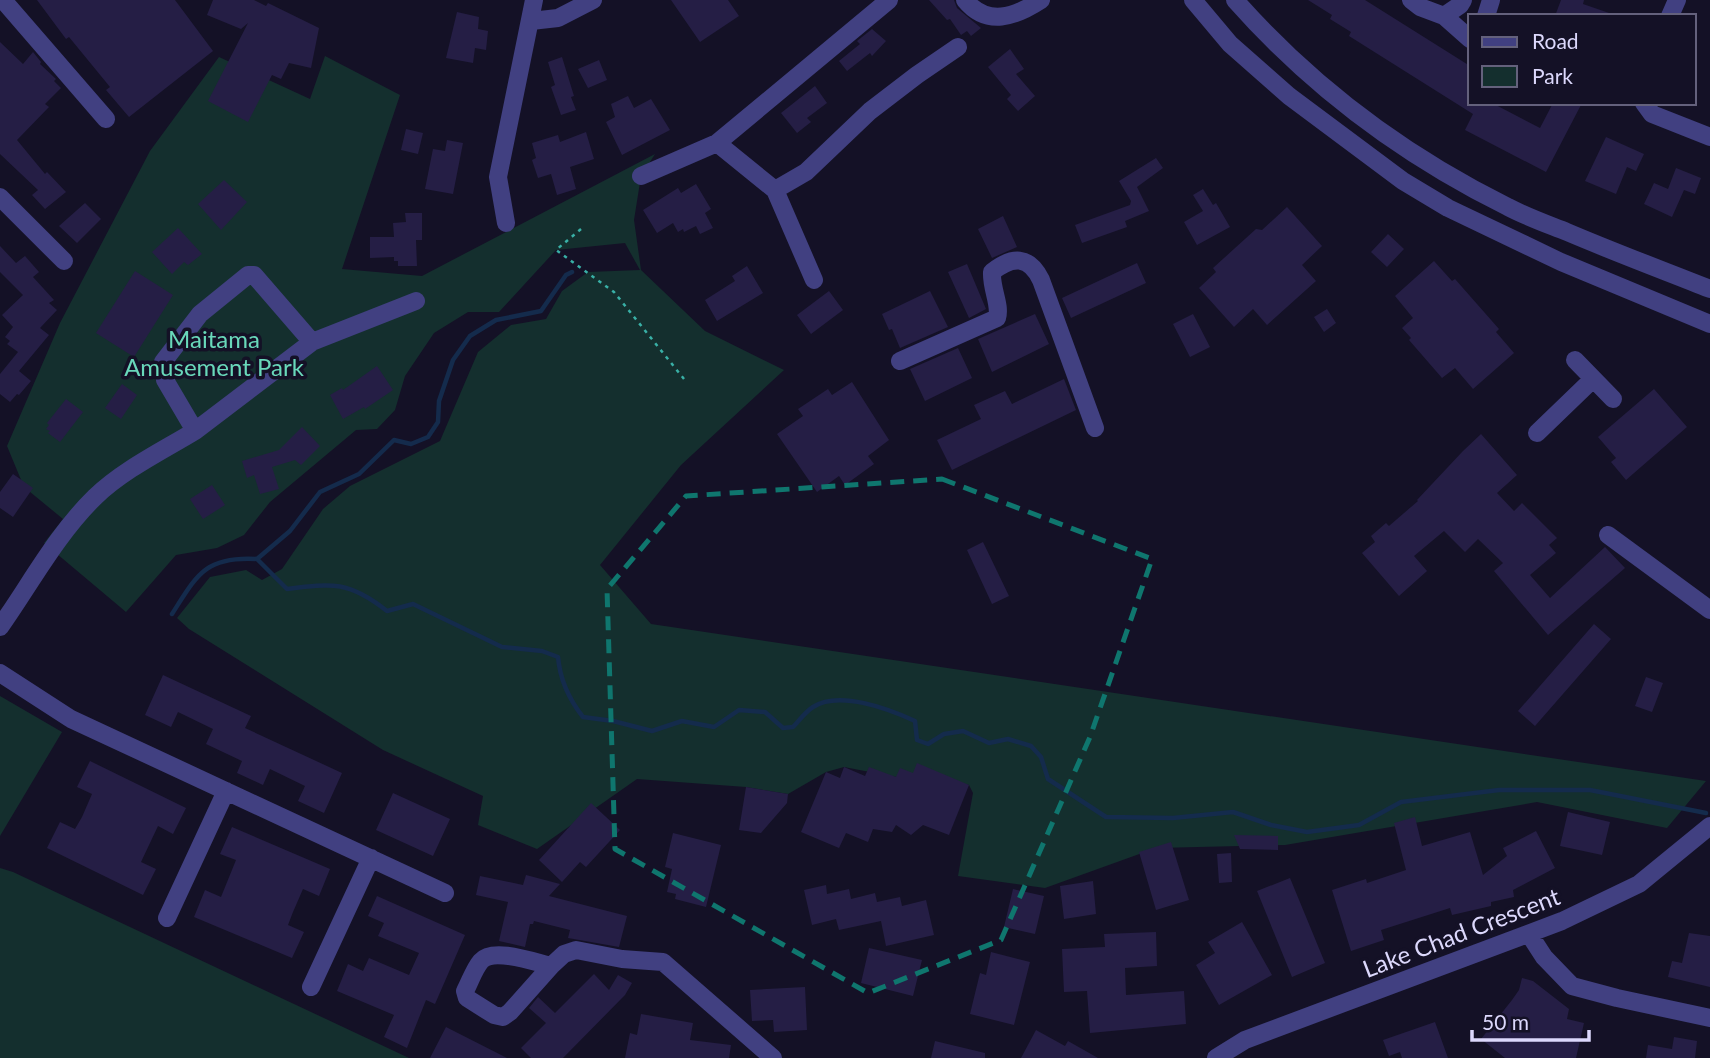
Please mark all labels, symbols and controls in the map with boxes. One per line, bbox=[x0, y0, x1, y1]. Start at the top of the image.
legend bbox=[1468, 14, 1696, 105]
text: Road bbox=[1532, 28, 1579, 53]
text: Park bbox=[1532, 63, 1573, 88]
park label: Maitama Amusement Park bbox=[124, 324, 305, 381]
street label: Lake Chad Crescent bbox=[1358, 881, 1564, 983]
scale bar bbox=[1472, 998, 1589, 1042]
text: 50 m bbox=[1482, 1009, 1529, 1034]

